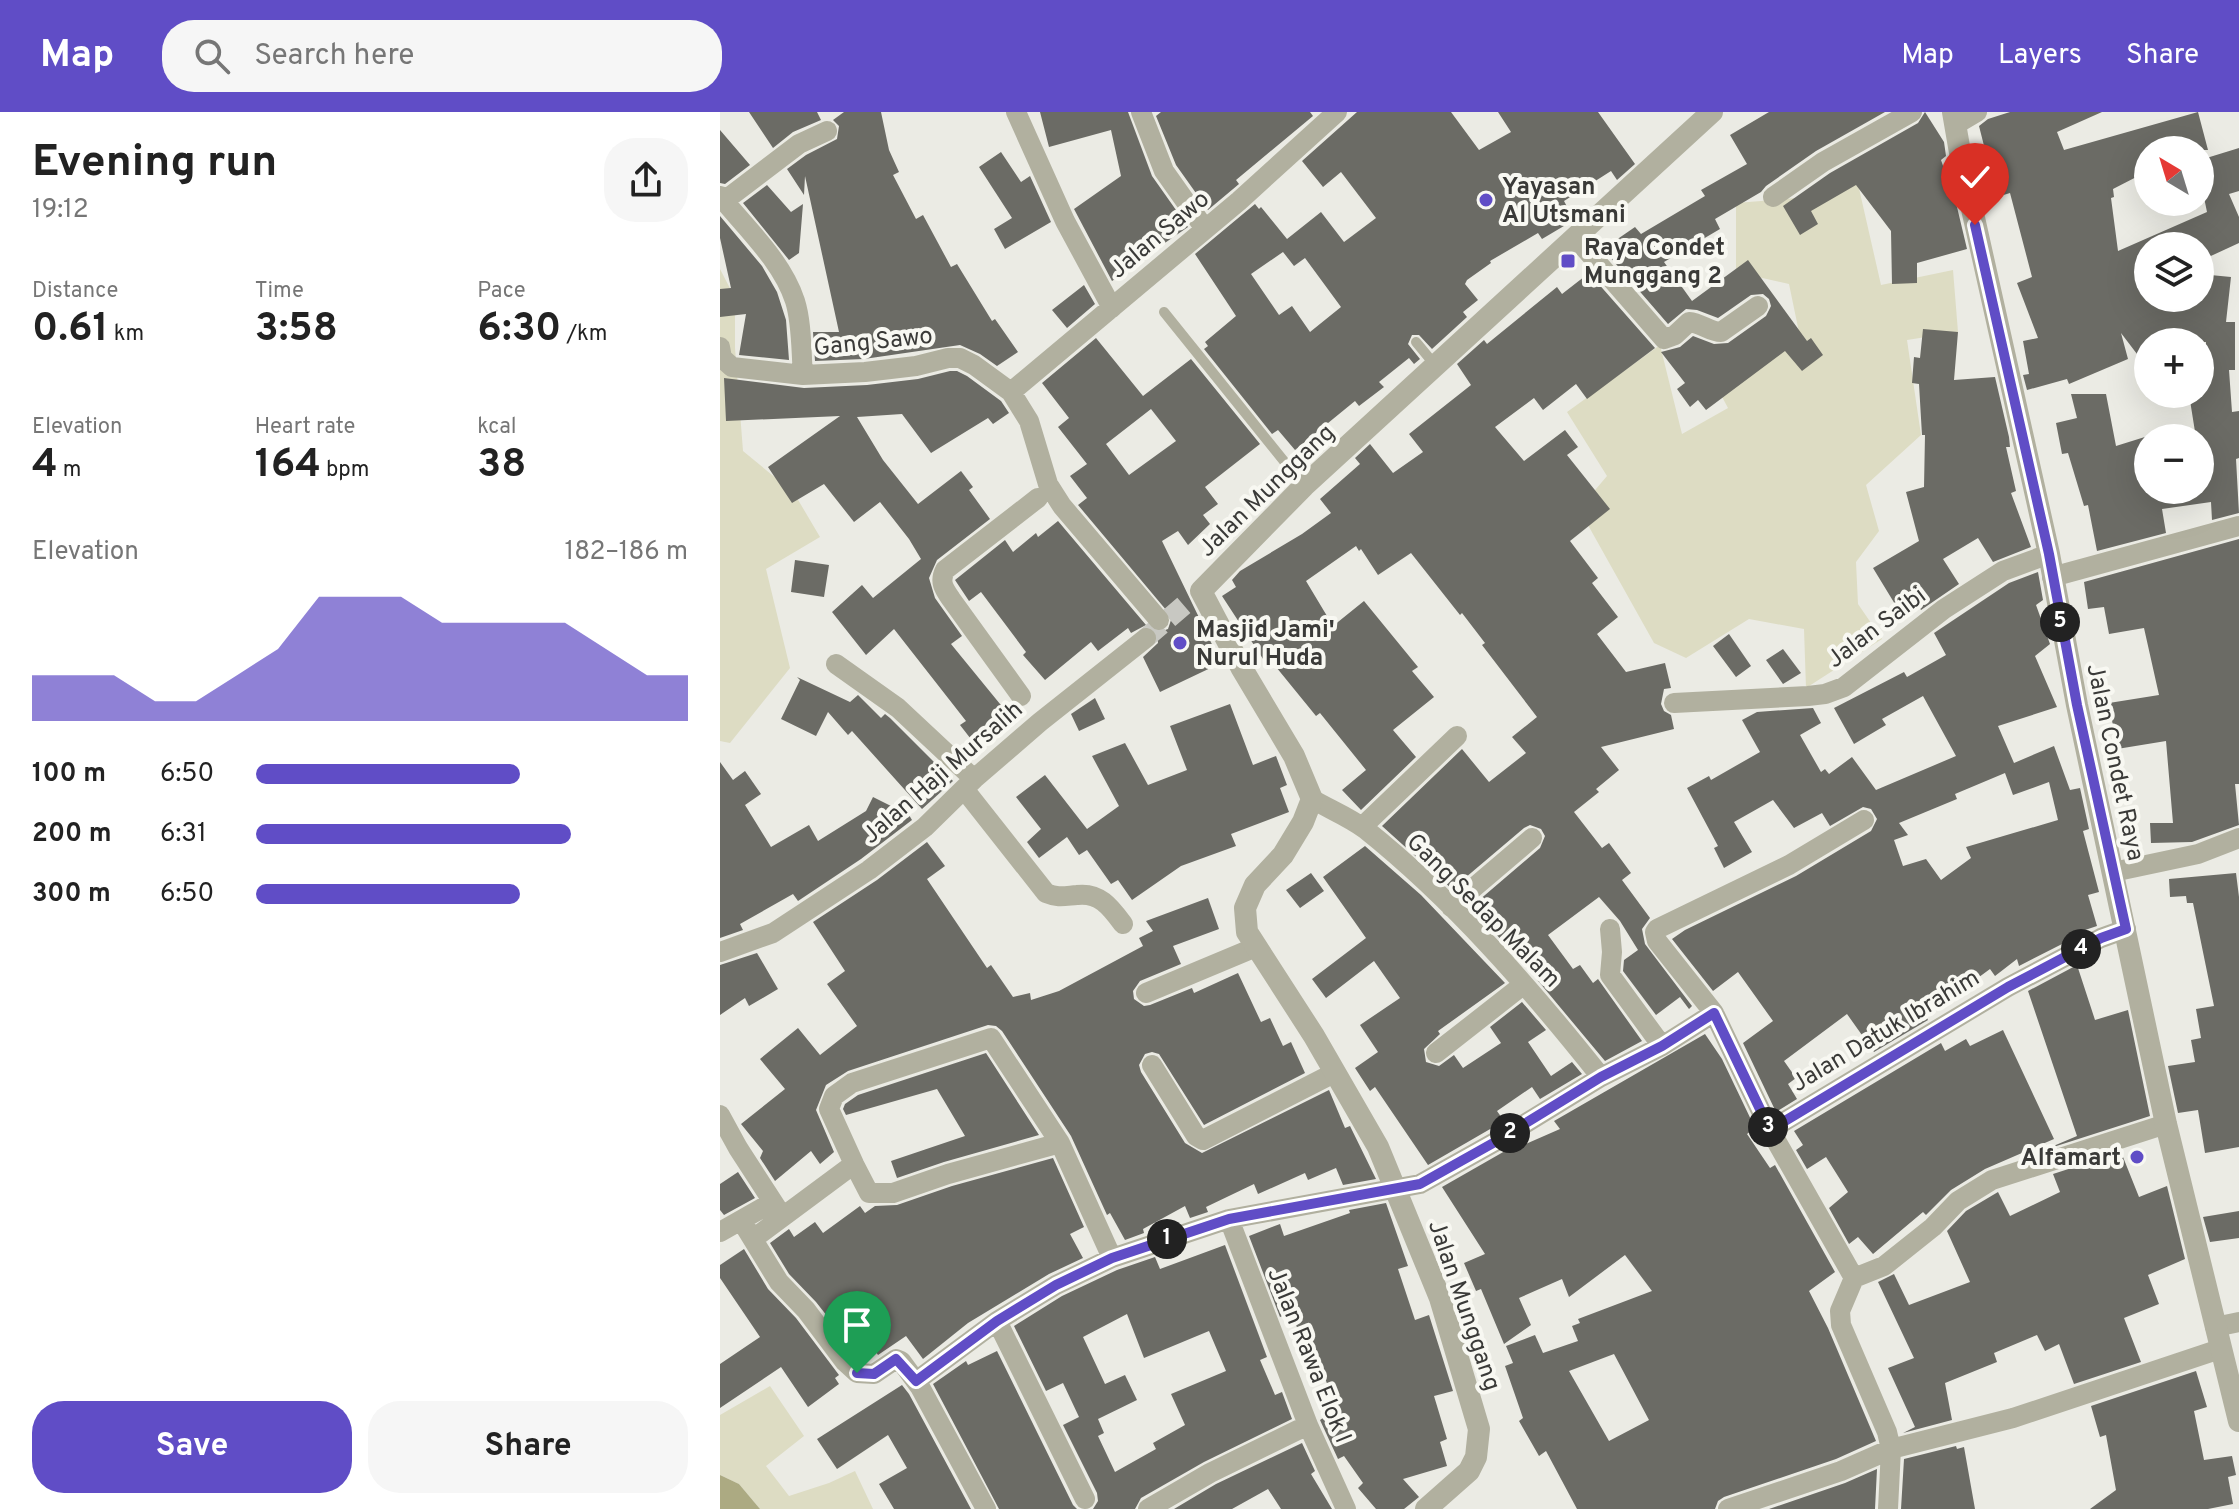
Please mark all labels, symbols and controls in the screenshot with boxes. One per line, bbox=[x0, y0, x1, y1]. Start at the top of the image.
search box bbox=[162, 20, 722, 92]
text: Map bbox=[40, 32, 114, 81]
icon: search bbox=[190, 34, 234, 78]
text: Search here bbox=[254, 38, 414, 75]
text: Map bbox=[1901, 38, 1954, 74]
text: Layers bbox=[1998, 38, 2082, 74]
text: Share bbox=[2126, 38, 2199, 74]
text: Evening run bbox=[32, 136, 277, 192]
north arrow bbox=[2134, 136, 2214, 216]
map controls bbox=[2134, 136, 2214, 504]
button: share bbox=[604, 138, 688, 222]
pin bbox=[1941, 143, 2009, 225]
icon: check bbox=[1953, 155, 1997, 199]
place label: Yayasan Al Utsmani bbox=[1502, 173, 1626, 231]
street label: Jalan Sawo bbox=[1104, 185, 1216, 286]
marker: Yayasan Al Utsmani bbox=[1477, 191, 1495, 209]
text: 19:12 bbox=[32, 194, 89, 227]
button: layers bbox=[2134, 232, 2214, 312]
place label: Raya Condet Munggang 2 bbox=[1584, 234, 1725, 292]
marker: Raya Condet Munggang 2 bbox=[1559, 252, 1577, 270]
text: Distance bbox=[32, 278, 118, 305]
text: Time bbox=[255, 278, 304, 305]
text: Pace bbox=[477, 278, 526, 305]
text: 0.61 bbox=[32, 305, 109, 355]
text: 3:58 bbox=[255, 305, 338, 355]
text: 6:30 bbox=[477, 305, 561, 355]
text: km bbox=[109, 321, 144, 348]
text: /km bbox=[561, 321, 608, 348]
street label: Gang Sawo bbox=[812, 322, 934, 364]
button: + bbox=[2134, 328, 2214, 408]
text: Elevation bbox=[32, 414, 122, 441]
text: Heart rate bbox=[255, 414, 355, 441]
text: kcal bbox=[477, 414, 516, 441]
street label: Jalan Munggang bbox=[1193, 419, 1342, 564]
button: − bbox=[2134, 424, 2214, 504]
text: 4 bbox=[32, 441, 58, 491]
text: 164 bbox=[255, 441, 321, 491]
text: 38 bbox=[477, 441, 526, 491]
text: m bbox=[58, 457, 82, 484]
text: bpm bbox=[321, 457, 369, 484]
text: Elevation bbox=[32, 536, 139, 569]
text: 182–186 m bbox=[565, 536, 688, 569]
street label: Jalan Saibi bbox=[1822, 581, 1933, 676]
pin: 5 bbox=[2040, 602, 2080, 642]
text: 5 bbox=[2053, 608, 2067, 635]
place label: Masjid Jami' Nurul Huda bbox=[1196, 616, 1335, 674]
marker: Masjid Jami' Nurul Huda bbox=[1171, 634, 1189, 652]
street label: Jalan Condet Raya bbox=[2078, 661, 2150, 864]
street label: Jalan Haji Mursalih bbox=[857, 696, 1030, 851]
text: 100 m bbox=[32, 758, 106, 791]
text: 6:50 bbox=[160, 758, 214, 791]
text: 200 m bbox=[32, 818, 111, 851]
text: 6:31 bbox=[160, 818, 207, 851]
street label: Gang Sedap Malam bbox=[1399, 828, 1566, 995]
text: 300 m bbox=[32, 878, 111, 911]
text: 6:50 bbox=[160, 878, 214, 911]
pin: 4 bbox=[2061, 929, 2101, 969]
text: 4 bbox=[2074, 935, 2088, 962]
street label: Jalan Datuk Ibrahim bbox=[1786, 964, 1986, 1100]
pin: 3 bbox=[1748, 1107, 1788, 1147]
pin: 2 bbox=[1490, 1113, 1530, 1153]
text: 3 bbox=[1761, 1113, 1775, 1140]
text: 2 bbox=[1503, 1119, 1517, 1146]
place label: Alfamart bbox=[2021, 1144, 2121, 1174]
marker: Alfamart bbox=[2128, 1148, 2146, 1166]
street label: Jalan Munggang bbox=[1420, 1216, 1506, 1395]
pin: 1 bbox=[1147, 1219, 1187, 1259]
text: 1 bbox=[1163, 1225, 1171, 1252]
street label: Jalan Rawa Elok I bbox=[1259, 1264, 1357, 1448]
pin bbox=[823, 1291, 891, 1373]
icon: arrive bbox=[835, 1303, 879, 1347]
button: Save bbox=[32, 1401, 352, 1493]
button: Share bbox=[368, 1401, 688, 1493]

